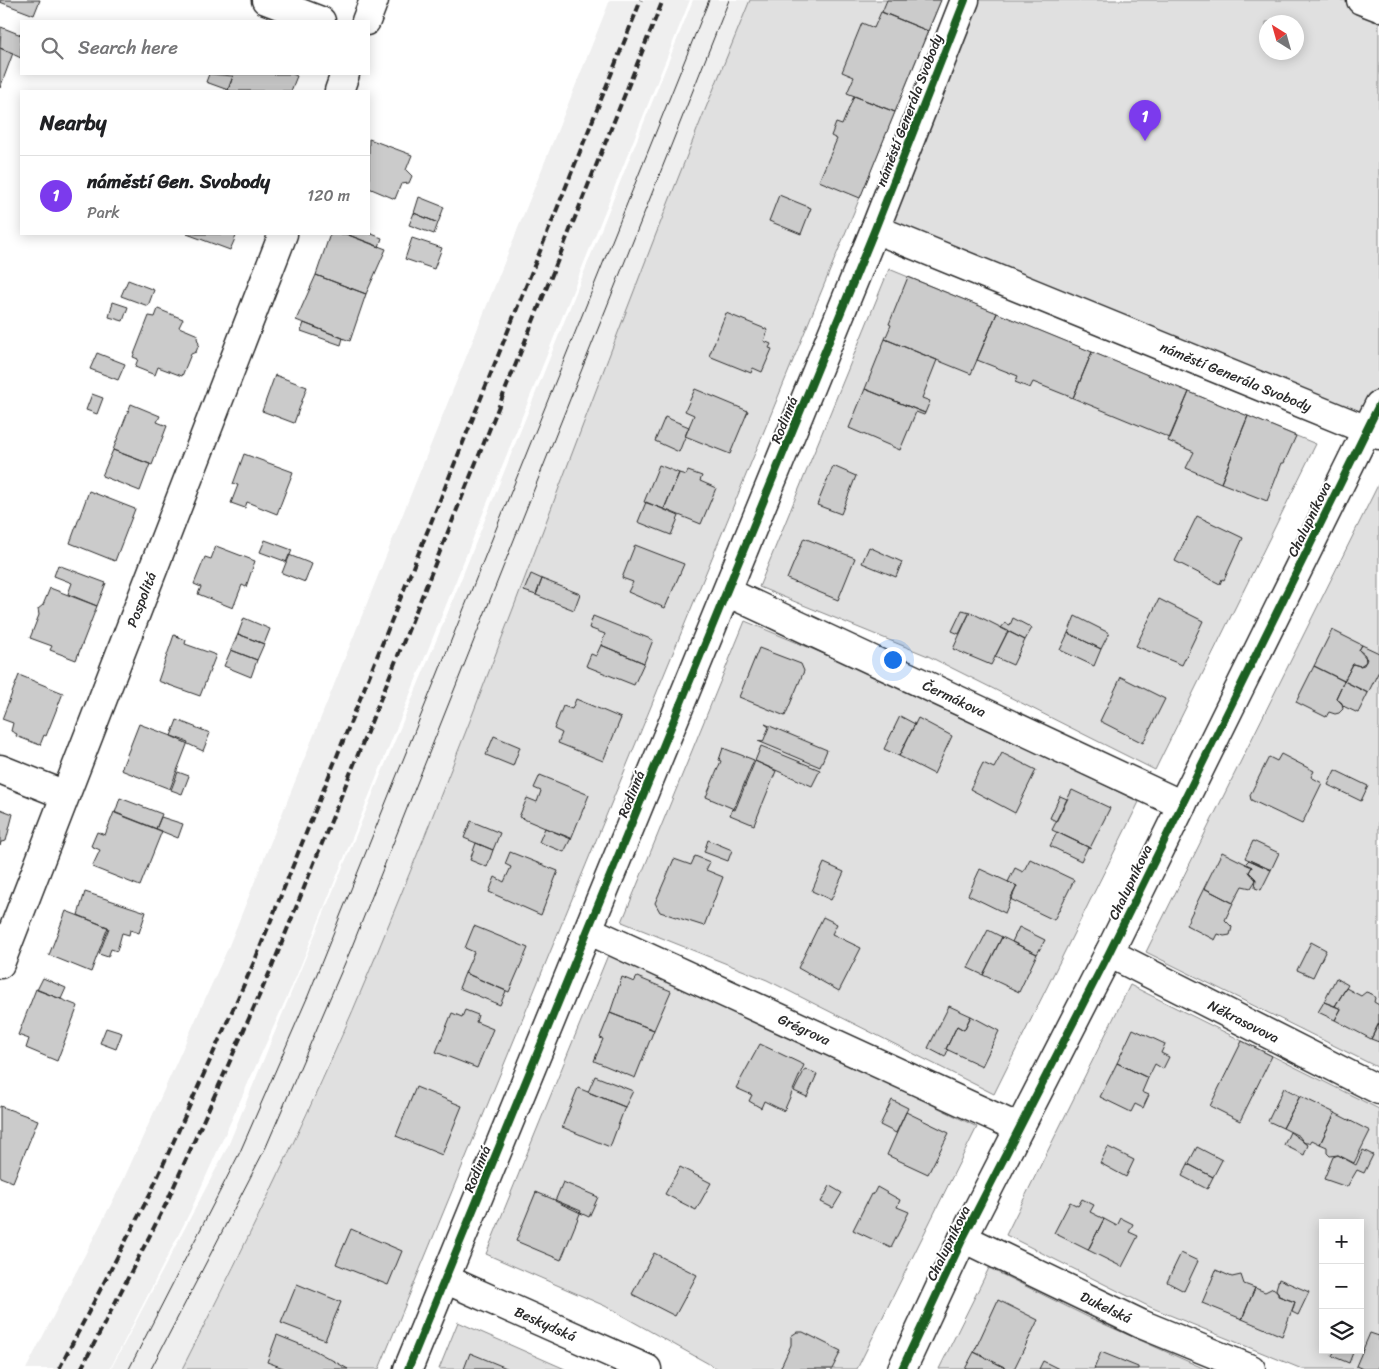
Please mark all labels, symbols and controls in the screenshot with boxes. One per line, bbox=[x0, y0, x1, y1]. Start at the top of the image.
north arrow bbox=[1259, 15, 1304, 60]
search box bbox=[20, 20, 370, 75]
street label: náměstí Generála Svobody bbox=[869, 30, 950, 190]
text: Search here bbox=[78, 31, 178, 64]
icon: search bbox=[38, 34, 66, 62]
pin: 1 bbox=[1129, 100, 1161, 141]
text: Nearby bbox=[40, 104, 106, 142]
text: náměstí Gen. Svobody bbox=[87, 165, 270, 198]
text: 1 bbox=[53, 181, 59, 210]
text: 120 m bbox=[307, 181, 350, 210]
text: Park bbox=[87, 198, 120, 227]
street label: náměstí Generála Svobody bbox=[1156, 335, 1316, 419]
street label: Rodinná bbox=[764, 393, 805, 448]
street label: Chalupníkova bbox=[1280, 477, 1339, 561]
street label: Pospolitá bbox=[120, 568, 164, 631]
your location bbox=[880, 647, 906, 673]
street label: Čermákova bbox=[918, 673, 990, 725]
street label: Rodinná bbox=[611, 767, 652, 822]
street label: Chalupníkova bbox=[1101, 840, 1160, 924]
street label: Někrasovova bbox=[1203, 993, 1283, 1050]
street label: Grégrova bbox=[774, 1007, 835, 1053]
street label: Rodinná bbox=[457, 1142, 498, 1197]
street label: Chalupníkova bbox=[919, 1201, 978, 1285]
map controls bbox=[1319, 1219, 1364, 1354]
button: + bbox=[1319, 1219, 1364, 1264]
button: − bbox=[1319, 1264, 1364, 1309]
street label: Dukelská bbox=[1076, 1284, 1136, 1331]
street label: Beskydská bbox=[510, 1299, 580, 1349]
button: layers bbox=[1319, 1309, 1364, 1354]

